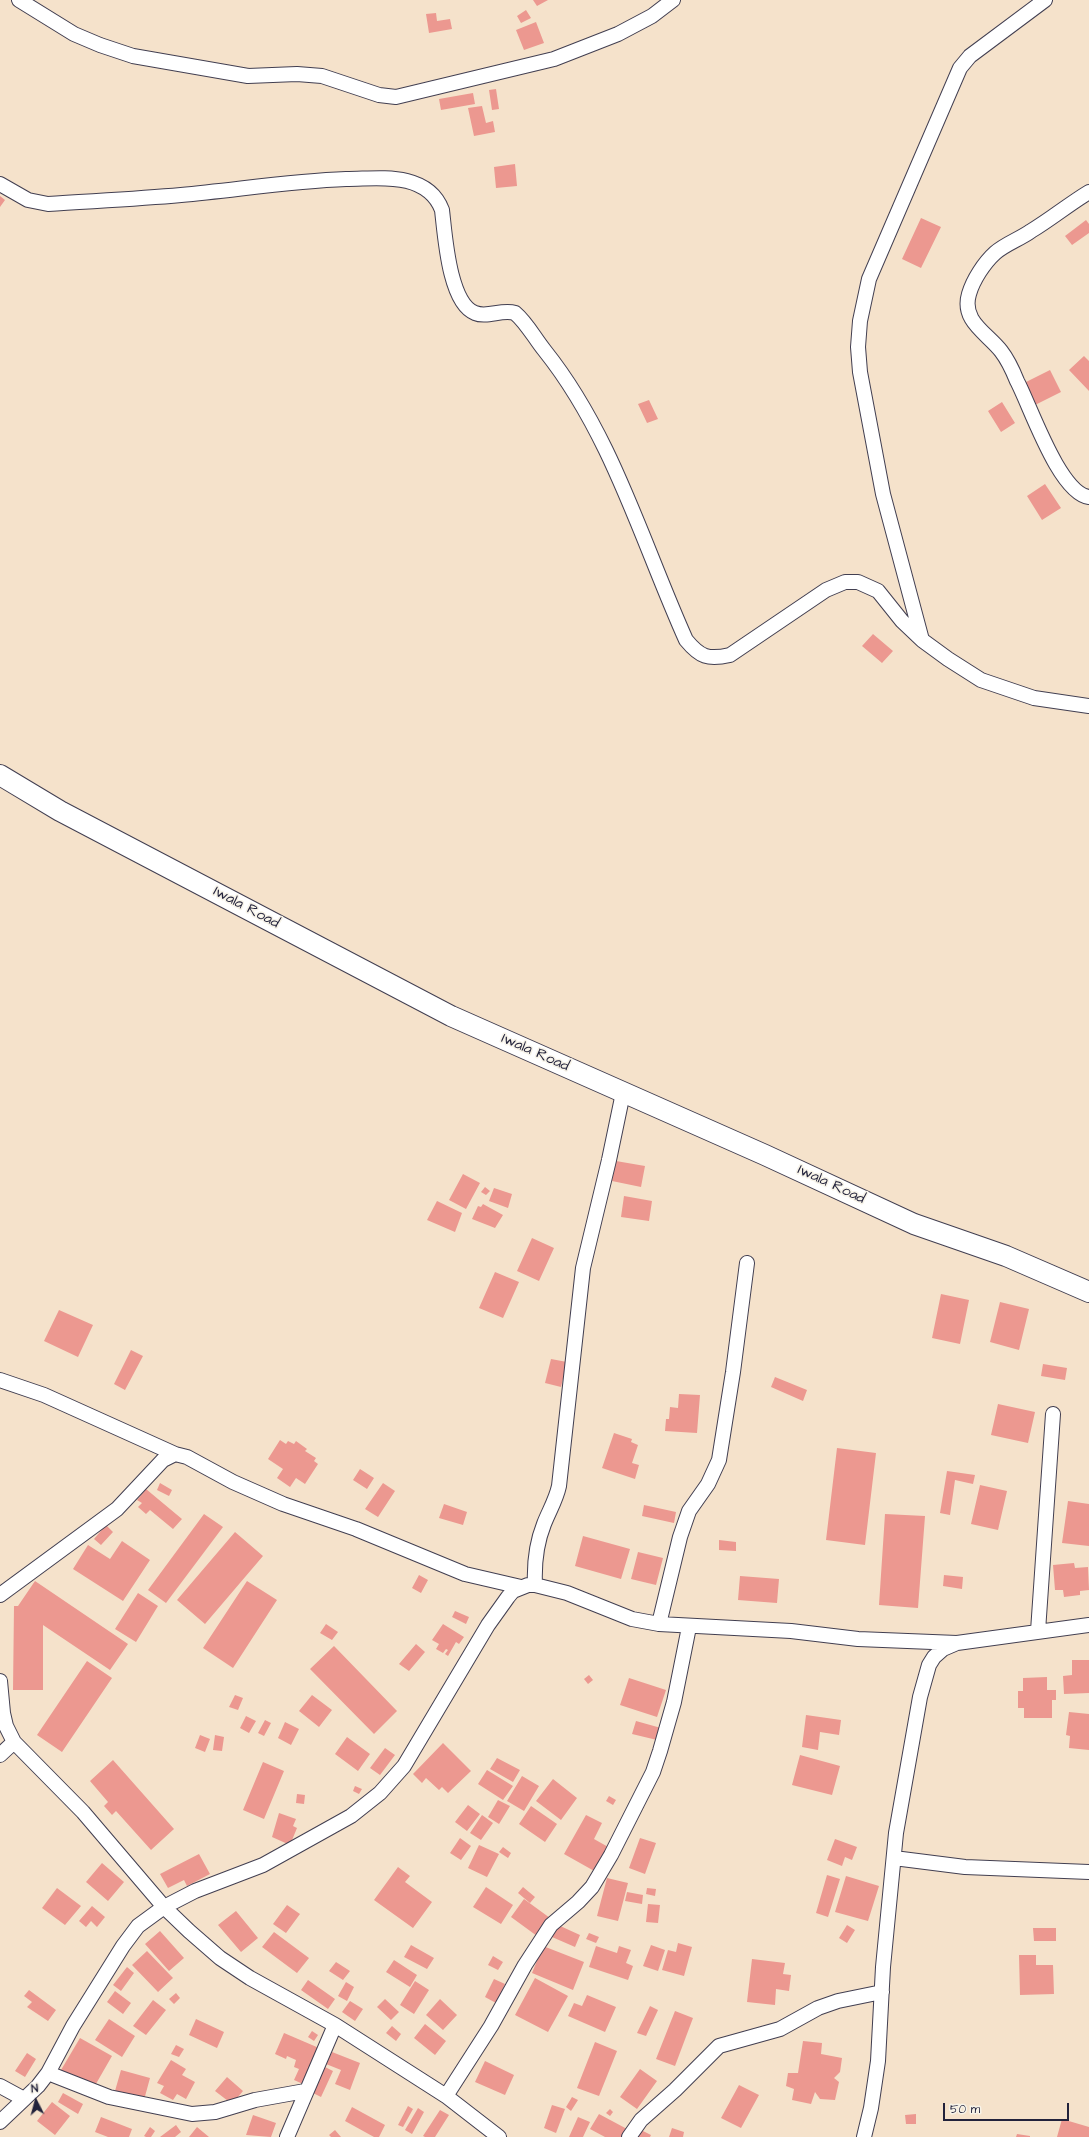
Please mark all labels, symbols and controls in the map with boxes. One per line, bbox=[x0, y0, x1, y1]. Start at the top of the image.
street label: Iwala Road bbox=[210, 883, 282, 933]
street label: Iwala Road bbox=[498, 1030, 572, 1076]
street label: Iwala Road bbox=[794, 1162, 868, 1208]
north arrow bbox=[16, 2081, 56, 2121]
text: N bbox=[30, 2081, 39, 2096]
scale bar bbox=[945, 2095, 1071, 2121]
text: 50 m bbox=[950, 2101, 980, 2118]

